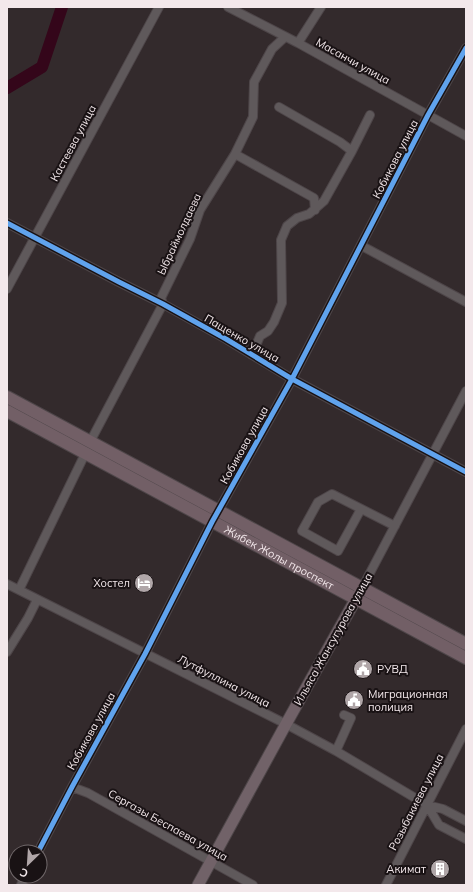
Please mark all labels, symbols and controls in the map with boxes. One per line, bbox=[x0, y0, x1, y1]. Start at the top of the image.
street label: Масанчи улица bbox=[313, 35, 393, 87]
street label: Кастеева улица bbox=[47, 102, 99, 184]
street label: Кобикова улица bbox=[369, 117, 421, 201]
street label: Ыбраймолдаева bbox=[154, 191, 204, 277]
street label: Пащенко улица bbox=[202, 311, 282, 365]
street label: Кобикова улица bbox=[217, 404, 271, 486]
street label: Жибек Жолы проспект bbox=[222, 522, 336, 593]
street label: Ильяса Жансугурова улица bbox=[291, 570, 375, 708]
hotel icon: Хостел bbox=[133, 572, 155, 594]
place label: Хостел bbox=[93, 576, 130, 590]
street label: Лутфуллина улица bbox=[176, 652, 272, 710]
public building icon: РУВД bbox=[352, 658, 374, 680]
place label: РУВД bbox=[377, 662, 408, 676]
place label: Миграционная полиция bbox=[368, 687, 448, 714]
public building icon: Миграционная полиция bbox=[343, 689, 365, 711]
street label: Кобикова улица bbox=[64, 690, 118, 772]
street label: Розыбакиева улица bbox=[386, 751, 446, 853]
street label: Сергазы Беспаева улица bbox=[106, 786, 230, 864]
north arrow bbox=[8, 844, 48, 884]
building icon: Акимат bbox=[429, 858, 451, 880]
place label: Акимат bbox=[386, 862, 426, 876]
text: С bbox=[17, 865, 30, 881]

